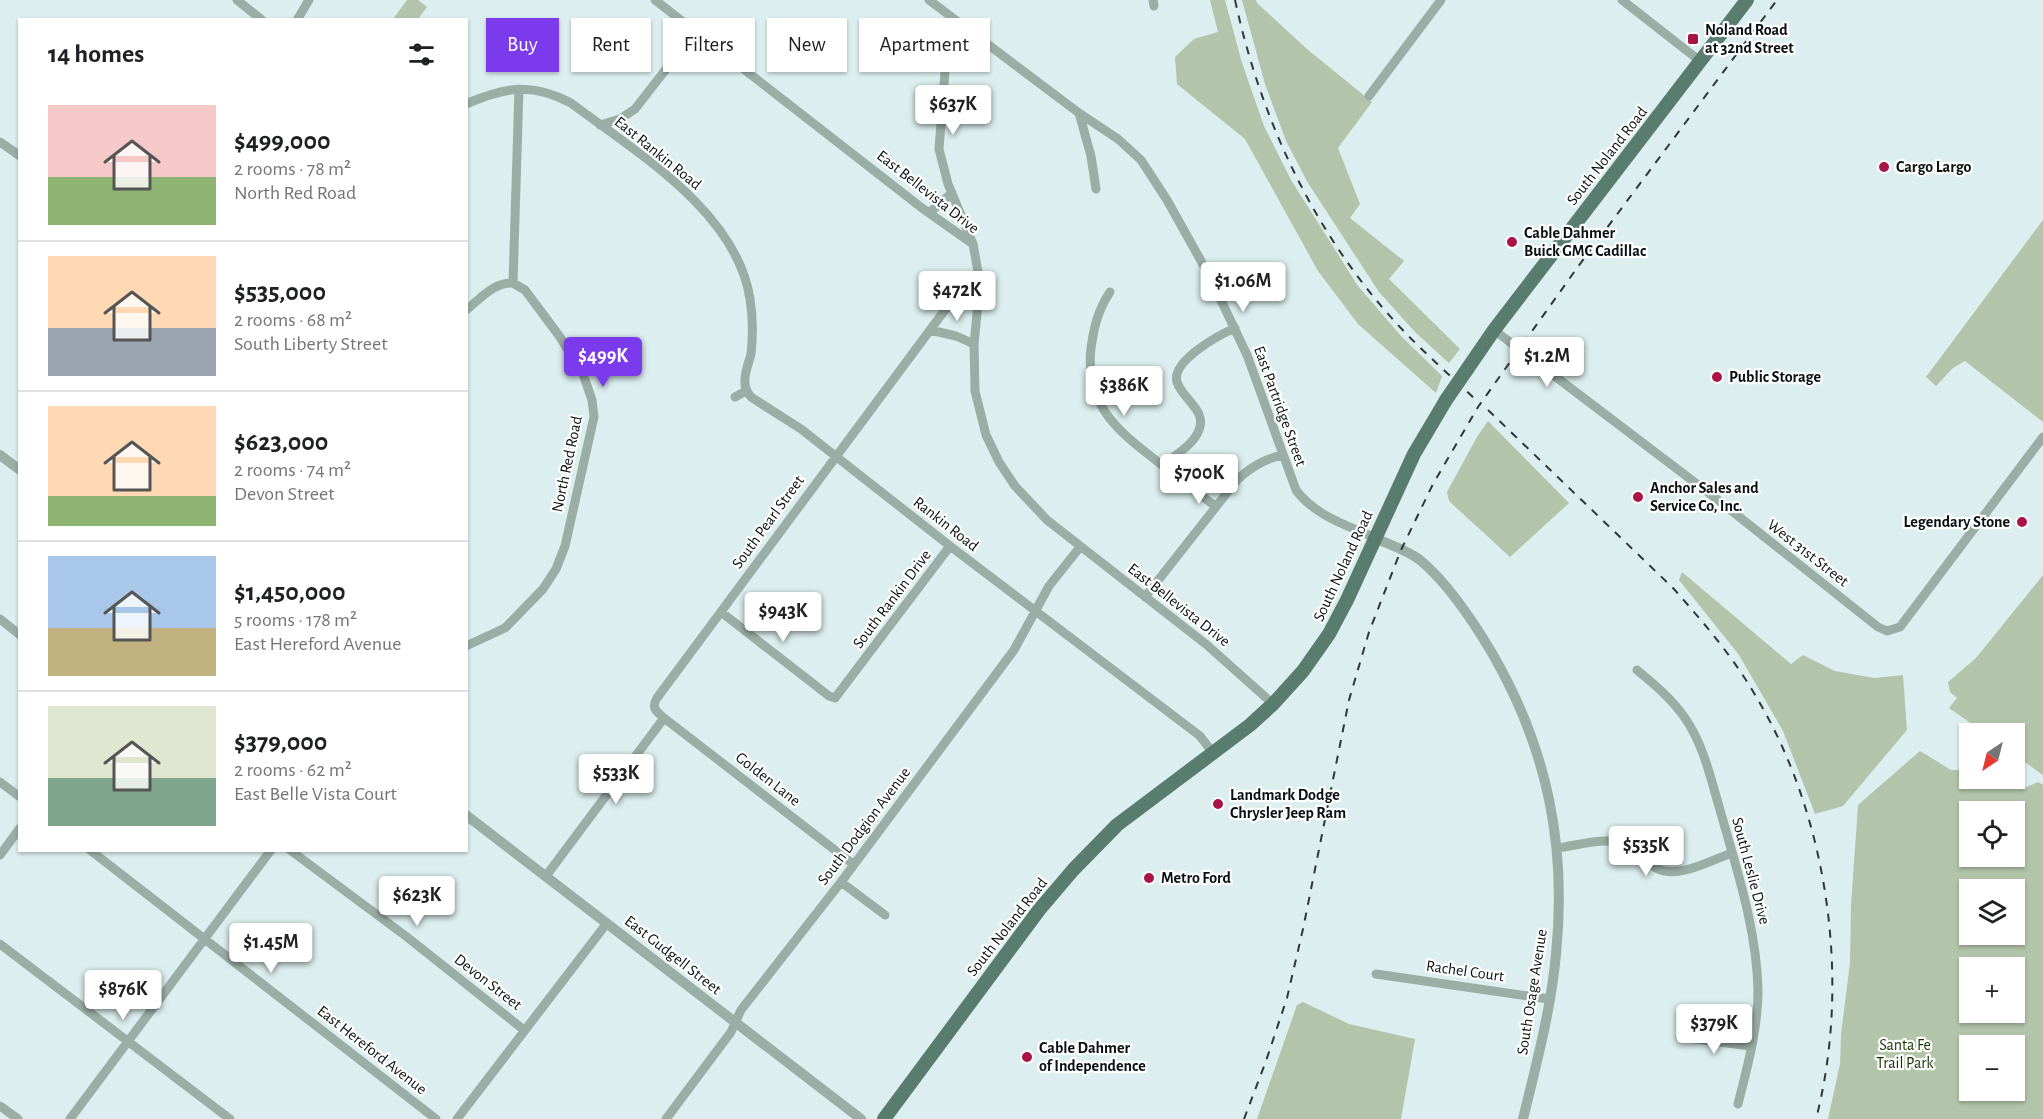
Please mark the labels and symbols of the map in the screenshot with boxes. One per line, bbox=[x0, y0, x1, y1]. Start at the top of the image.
place label: Noland Road at 32nd Street bbox=[1705, 22, 1794, 56]
marker: Noland Road at 32nd Street bbox=[1686, 32, 1700, 46]
pin: $637K bbox=[911, 85, 995, 136]
street label: South Noland Road bbox=[1564, 104, 1650, 208]
street label: East Rankin Road bbox=[612, 113, 704, 193]
street label: East Bellevista Drive bbox=[874, 147, 982, 237]
place label: Cargo Largo bbox=[1896, 159, 1972, 175]
marker: Cargo Largo bbox=[1877, 160, 1891, 174]
place label: Cable Dahmer Buick GMC Cadillac bbox=[1524, 225, 1646, 259]
marker: Cable Dahmer Buick GMC Cadillac bbox=[1505, 235, 1519, 249]
pin: $1.06M bbox=[1194, 262, 1292, 313]
pin: $472K bbox=[915, 271, 999, 322]
pin: $499K bbox=[561, 337, 645, 388]
pin: $1.2M bbox=[1505, 337, 1589, 388]
street label: East Partridge Street bbox=[1251, 344, 1309, 468]
pin: $386K bbox=[1082, 366, 1166, 417]
place label: Public Storage bbox=[1729, 369, 1822, 385]
marker: Public Storage bbox=[1710, 370, 1724, 384]
street label: North Red Road bbox=[549, 414, 585, 514]
pin: $700K bbox=[1157, 454, 1241, 505]
street label: South Pearl Street bbox=[729, 472, 807, 572]
place label: Anchor Sales and Service Co, Inc. bbox=[1650, 480, 1759, 514]
marker: Anchor Sales and Service Co, Inc. bbox=[1631, 490, 1645, 504]
street label: Rankin Road bbox=[910, 494, 982, 554]
street label: South Noland Road bbox=[1310, 508, 1376, 624]
place label: Legendary Stone bbox=[1904, 514, 2010, 531]
marker: Legendary Stone bbox=[2015, 515, 2029, 529]
street label: West 31st Street bbox=[1764, 517, 1852, 589]
street label: South Rankin Drive bbox=[850, 547, 934, 651]
street label: East Bellevista Drive bbox=[1125, 560, 1233, 650]
pin: $943K bbox=[741, 592, 825, 643]
north arrow bbox=[1959, 723, 2025, 789]
street label: Golden Lane bbox=[733, 749, 803, 809]
pin: $533K bbox=[574, 754, 658, 805]
street label: South Dodgion Avenue bbox=[815, 764, 913, 888]
place label: Landmark Dodge Chrysler Jeep Ram bbox=[1230, 787, 1346, 822]
marker: Landmark Dodge Chrysler Jeep Ram bbox=[1211, 797, 1225, 811]
street label: South Leslie Drive bbox=[1729, 816, 1773, 926]
pin: $535K bbox=[1604, 826, 1688, 877]
place label: Metro Ford bbox=[1161, 870, 1232, 886]
marker: Metro Ford bbox=[1142, 871, 1156, 885]
street label: South Noland Road bbox=[964, 875, 1050, 979]
pin: $623K bbox=[375, 876, 459, 927]
street label: East Gudgell Street bbox=[622, 913, 724, 997]
pin: $1.45M bbox=[222, 923, 320, 974]
street label: South Osage Avenue bbox=[1514, 928, 1550, 1056]
street label: Devon Street bbox=[451, 951, 525, 1013]
street label: Rachel Court bbox=[1425, 958, 1505, 984]
pin: $876K bbox=[81, 970, 165, 1021]
street label: East Hereford Avenue bbox=[314, 1002, 430, 1098]
pin: $379K bbox=[1672, 1004, 1756, 1055]
park label: Santa Fe Trail Park bbox=[1876, 1037, 1934, 1071]
place label: Cable Dahmer of Independence bbox=[1039, 1040, 1146, 1074]
marker: Cable Dahmer of Independence bbox=[1020, 1050, 1034, 1064]

